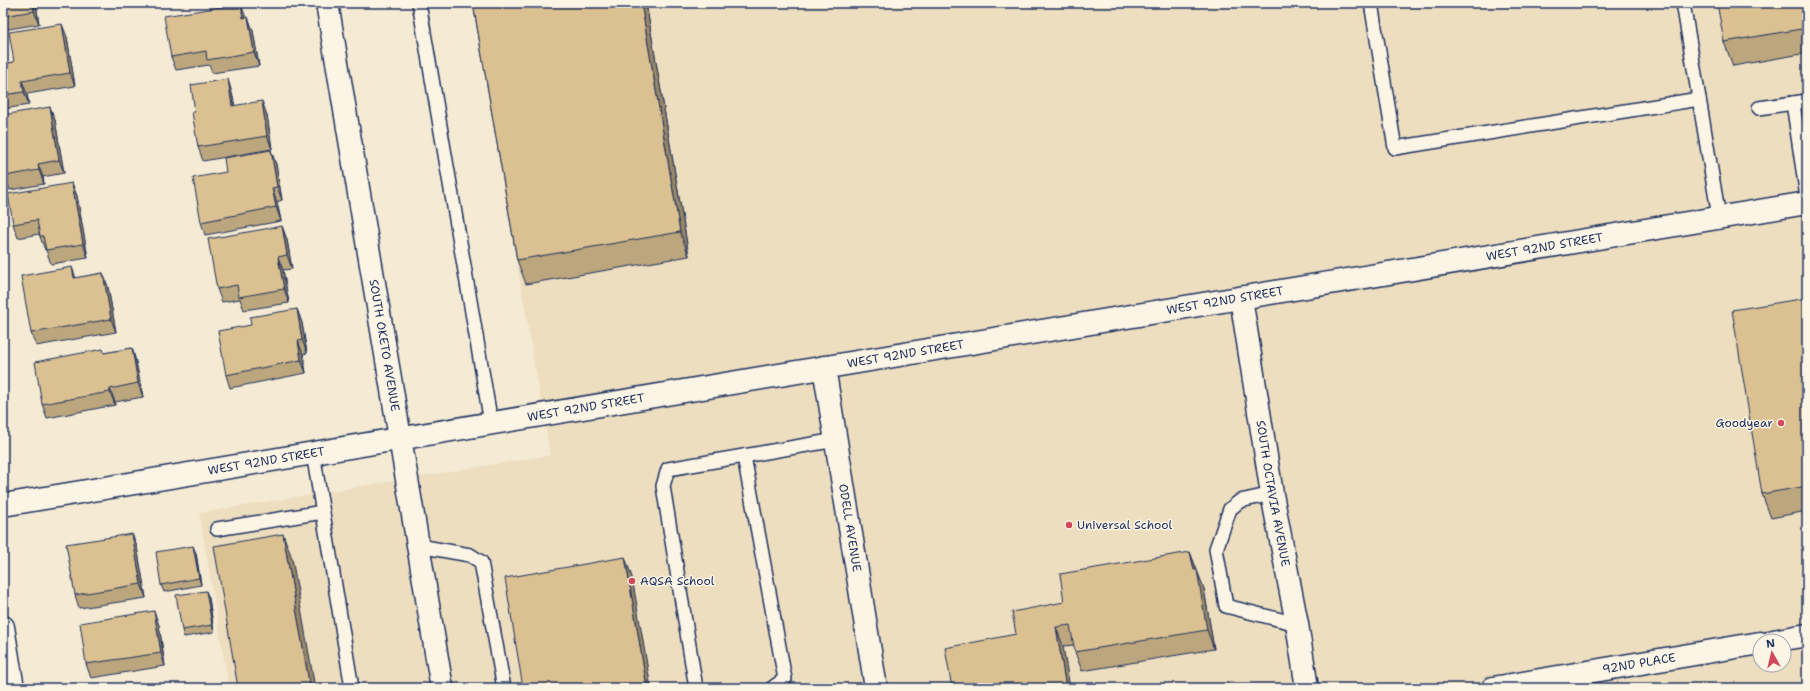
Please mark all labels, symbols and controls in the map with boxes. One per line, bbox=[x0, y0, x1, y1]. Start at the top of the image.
street label: WEST 92ND STREET bbox=[1485, 229, 1605, 265]
street label: SOUTH OKETO AVENUE bbox=[365, 278, 403, 413]
street label: WEST 92ND STREET bbox=[1165, 283, 1285, 318]
street label: WEST 92ND STREET bbox=[846, 336, 966, 372]
street label: WEST 92ND STREET bbox=[526, 390, 646, 425]
place label: Goodyear bbox=[1715, 415, 1773, 431]
marker: Goodyear bbox=[1776, 418, 1786, 428]
street label: SOUTH OCTAVIA AVENUE bbox=[1252, 419, 1294, 568]
street label: WEST 92ND STREET bbox=[207, 443, 327, 479]
street label: ODELL AVENUE bbox=[835, 483, 865, 573]
place label: Universal School bbox=[1077, 517, 1172, 533]
marker: Universal School bbox=[1064, 520, 1074, 530]
place label: AQSA School bbox=[640, 573, 715, 589]
marker: AQSA School bbox=[627, 576, 637, 586]
north arrow bbox=[1752, 633, 1792, 673]
text: N bbox=[1765, 636, 1776, 652]
street label: 92ND PLACE bbox=[1601, 649, 1677, 677]

